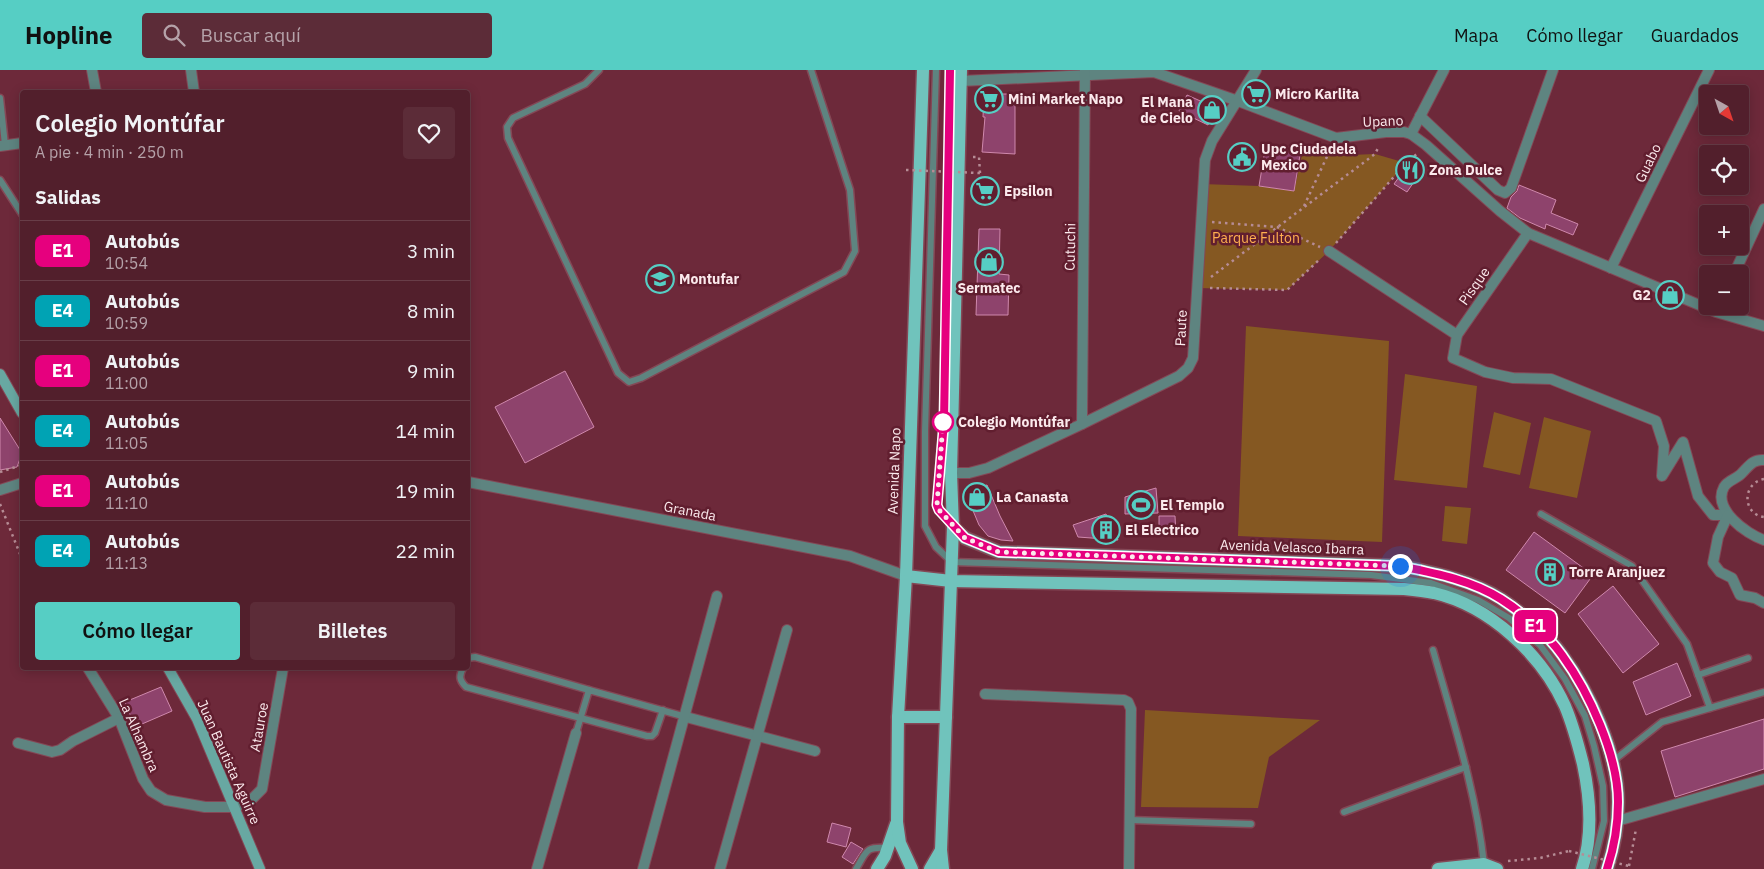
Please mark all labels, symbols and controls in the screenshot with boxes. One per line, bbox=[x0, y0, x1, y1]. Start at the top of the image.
search box bbox=[142, 13, 492, 58]
text: Hopline bbox=[25, 19, 112, 51]
icon: search bbox=[160, 21, 188, 49]
text: Buscar aquí bbox=[200, 23, 301, 47]
text: Mapa bbox=[1454, 24, 1498, 47]
text: Cómo llegar bbox=[1526, 24, 1623, 47]
text: Guardados bbox=[1651, 24, 1739, 47]
supermarket icon: Micro Karlita bbox=[1241, 79, 1271, 109]
supermarket icon: Mini Market Napo bbox=[974, 84, 1004, 114]
place label: Micro Karlita bbox=[1275, 85, 1359, 103]
north arrow bbox=[1699, 85, 1749, 135]
map controls bbox=[1699, 85, 1749, 315]
place label: Mini Market Napo bbox=[1008, 90, 1123, 108]
place label: El Mana de Cielo bbox=[1140, 93, 1193, 127]
shop icon: El Mana de Cielo bbox=[1197, 95, 1227, 125]
text: Colegio Montúfar bbox=[35, 107, 225, 139]
button: heart bbox=[403, 107, 455, 159]
street label: Upano bbox=[1362, 111, 1404, 131]
place label: Upc Ciudadela Mexico bbox=[1261, 140, 1356, 174]
street label: Guabo bbox=[1631, 140, 1665, 185]
text: A pie · 4 min · 250 m bbox=[35, 142, 184, 162]
public building icon: Upc Ciudadela Mexico bbox=[1227, 142, 1257, 172]
button: locate bbox=[1699, 145, 1749, 195]
restaurant icon: Zona Dulce bbox=[1395, 155, 1425, 185]
place label: Zona Dulce bbox=[1429, 161, 1502, 179]
supermarket icon: Epsilon bbox=[970, 176, 1000, 206]
place label: Epsilon bbox=[1004, 182, 1053, 200]
text: Salidas bbox=[35, 185, 101, 209]
button: + bbox=[1699, 205, 1749, 255]
street label: Cutuchi bbox=[1061, 223, 1079, 271]
text: Autobús bbox=[105, 229, 180, 253]
park label: Parque Fulton bbox=[1212, 229, 1300, 247]
text: E1 bbox=[52, 239, 73, 262]
text: 3 min bbox=[407, 239, 455, 263]
shop icon: Sermatec bbox=[974, 247, 1004, 277]
text: 10:54 bbox=[105, 253, 148, 273]
street label: Pisque bbox=[1454, 263, 1494, 309]
school or university icon: Montufar bbox=[645, 264, 675, 294]
button: − bbox=[1699, 265, 1749, 315]
place label: Montufar bbox=[679, 270, 739, 288]
place label: Sermatec bbox=[957, 279, 1021, 297]
shop icon: G2 bbox=[1655, 280, 1685, 310]
place label: G2 bbox=[1633, 286, 1651, 304]
text: Autobús bbox=[105, 289, 180, 313]
text: E4 bbox=[52, 299, 73, 322]
text: 8 min bbox=[407, 299, 455, 323]
street label: Paute bbox=[1171, 309, 1191, 347]
text: 10:59 bbox=[105, 313, 148, 333]
text: Autobús bbox=[105, 349, 180, 373]
text: E1 bbox=[52, 359, 73, 382]
text: 9 min bbox=[407, 359, 455, 383]
text: 11:00 bbox=[105, 373, 148, 393]
text: Autobús bbox=[105, 409, 180, 433]
marker: Colegio Montúfar bbox=[932, 411, 954, 433]
place label: Colegio Montúfar bbox=[958, 413, 1070, 431]
text: E4 bbox=[52, 419, 73, 442]
text: 14 min bbox=[396, 419, 455, 443]
street label: Avenida Napo bbox=[883, 427, 905, 515]
text: 11:05 bbox=[105, 433, 148, 453]
text: Autobús bbox=[105, 469, 180, 493]
text: E1 bbox=[52, 479, 73, 502]
text: 19 min bbox=[396, 479, 455, 503]
shop icon: La Canasta bbox=[962, 482, 992, 512]
place label: La Canasta bbox=[996, 488, 1068, 506]
sports icon: El Templo bbox=[1126, 490, 1156, 520]
text: 11:10 bbox=[105, 493, 148, 513]
place label: El Templo bbox=[1160, 496, 1224, 514]
street label: Granada bbox=[662, 497, 718, 525]
building icon: El Electrico bbox=[1091, 515, 1121, 545]
place label: El Electrico bbox=[1125, 521, 1199, 539]
text: Autobús bbox=[105, 529, 180, 553]
street label: Avenida Velasco Ibarra bbox=[1220, 535, 1365, 559]
text: E4 bbox=[52, 539, 73, 562]
text: 22 min bbox=[396, 539, 455, 563]
text: 11:13 bbox=[105, 553, 148, 573]
your location bbox=[1388, 554, 1413, 579]
building icon: Torre Aranjuez bbox=[1535, 557, 1565, 587]
place label: Torre Aranjuez bbox=[1569, 563, 1665, 581]
button: Cómo llegar bbox=[35, 602, 240, 660]
button: Billetes bbox=[250, 602, 455, 660]
line badge: E1 bbox=[1512, 610, 1558, 642]
text: E1 bbox=[1524, 614, 1546, 637]
street label: La Alhambra bbox=[115, 695, 163, 775]
street label: Juan Bautista Aguirre bbox=[193, 697, 265, 828]
street label: Atauroe bbox=[246, 701, 272, 753]

